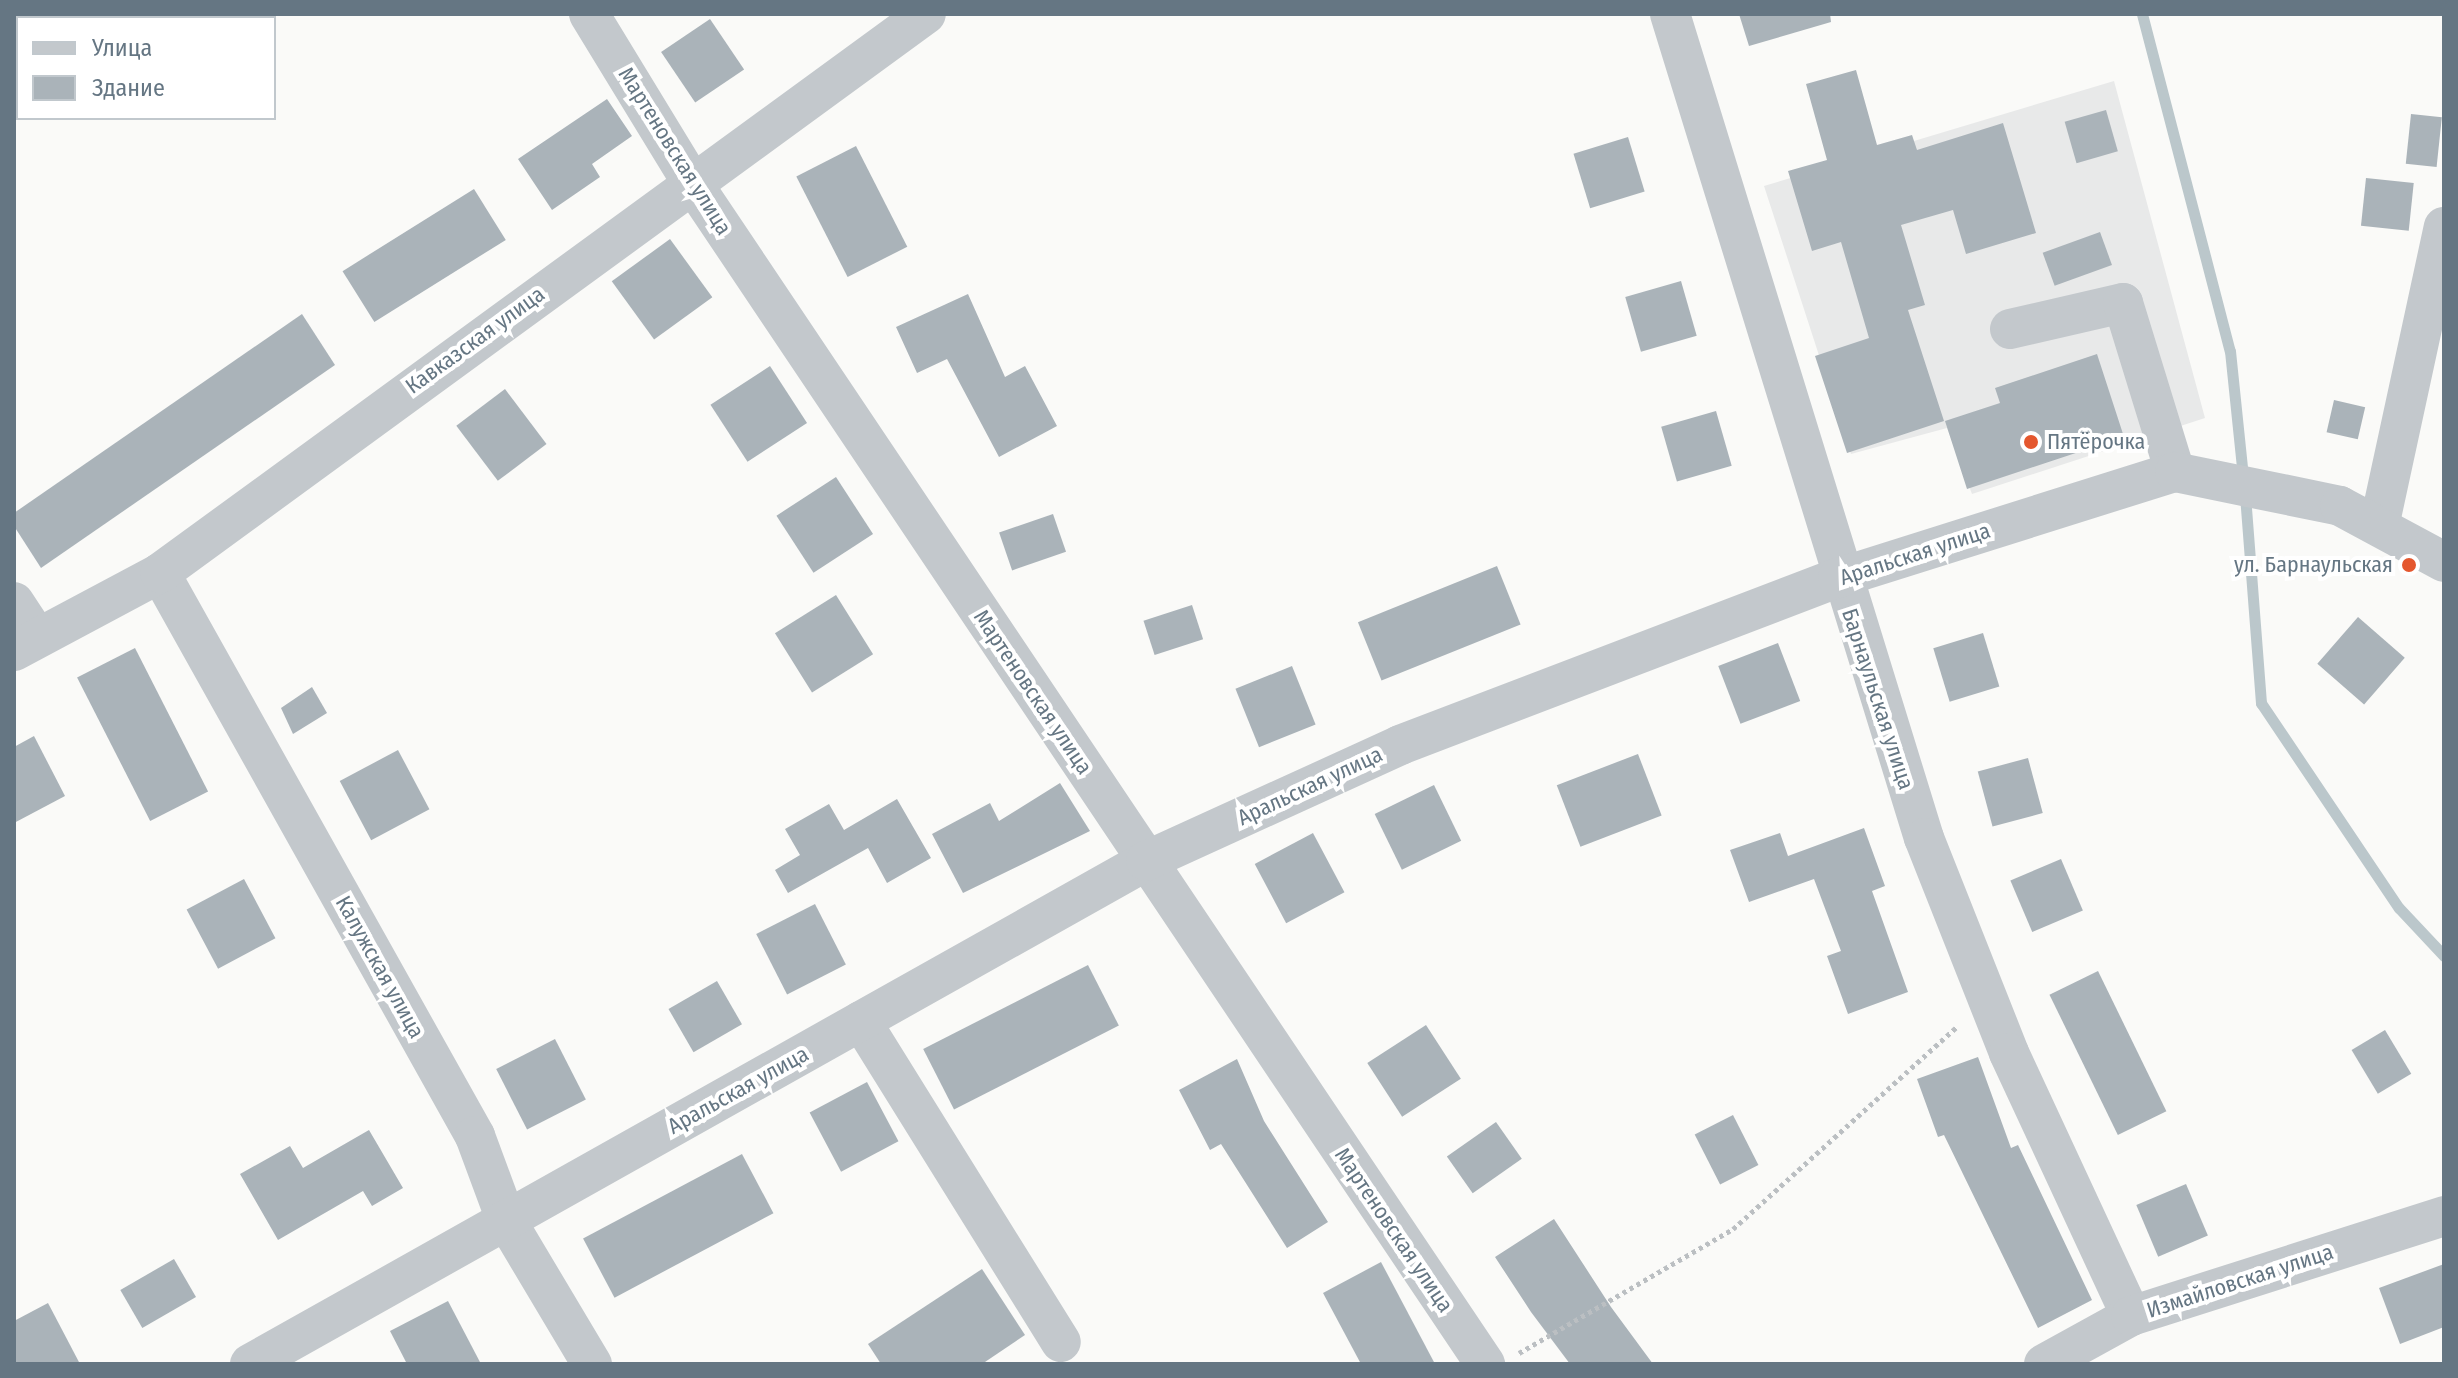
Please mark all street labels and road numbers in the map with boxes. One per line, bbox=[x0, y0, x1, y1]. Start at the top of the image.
street label: Мартеновская улица bbox=[613, 62, 737, 240]
street label: Кавказская улица bbox=[400, 281, 550, 399]
street label: Аральская улица bbox=[1836, 517, 1994, 591]
street label: Мартеновская улица bbox=[968, 605, 1098, 779]
street label: Барнаульская улица bbox=[1836, 605, 1920, 793]
street label: Аральская улица bbox=[1233, 741, 1387, 831]
street label: Калужская улица bbox=[330, 891, 430, 1043]
street label: Аральская улица bbox=[663, 1040, 813, 1140]
street label: Мартеновская улица bbox=[1329, 1143, 1459, 1317]
street label: Измайловская улица bbox=[2144, 1238, 2336, 1324]

